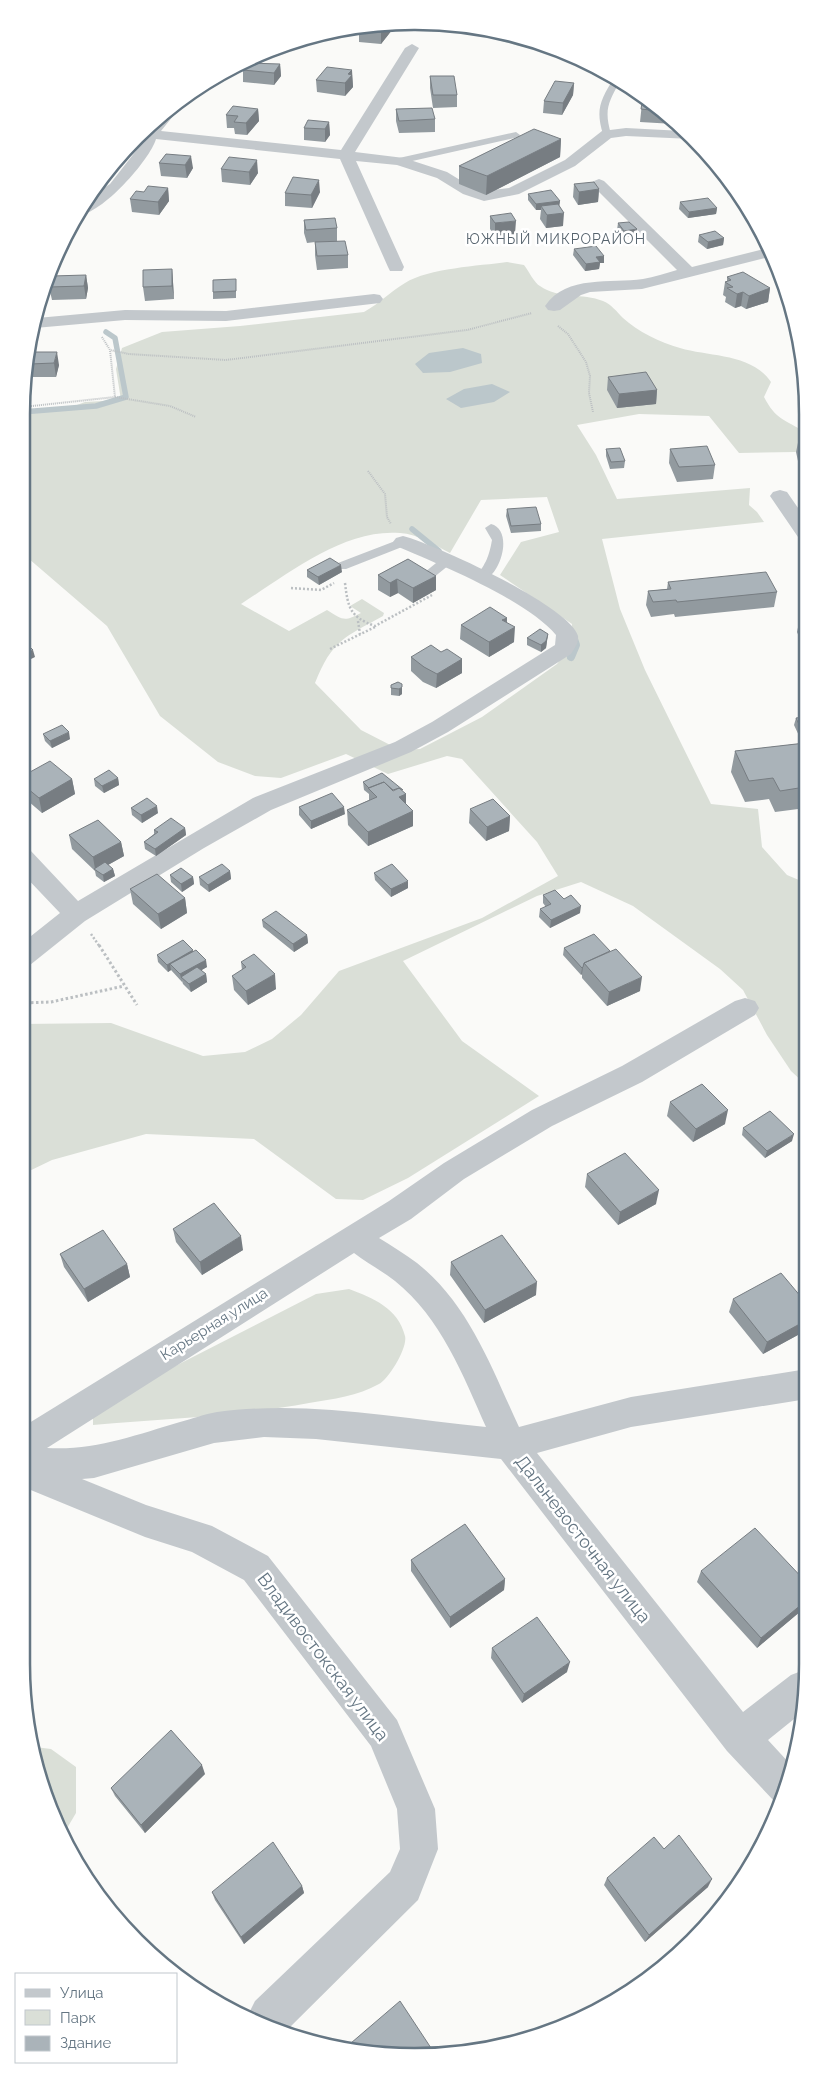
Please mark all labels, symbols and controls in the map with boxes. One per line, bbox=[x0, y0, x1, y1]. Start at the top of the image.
district label: ЮЖНЫЙ МИКРОРАЙОН bbox=[466, 230, 646, 247]
street label: Карьерная улица bbox=[157, 1284, 271, 1364]
street label: Дальневосточная улица bbox=[511, 1451, 655, 1627]
street label: Владивостокская улица bbox=[253, 1569, 393, 1745]
legend bbox=[15, 1973, 178, 2063]
text: Улица bbox=[60, 1984, 104, 2002]
text: Парк bbox=[60, 2009, 96, 2027]
text: Здание bbox=[60, 2034, 112, 2052]

